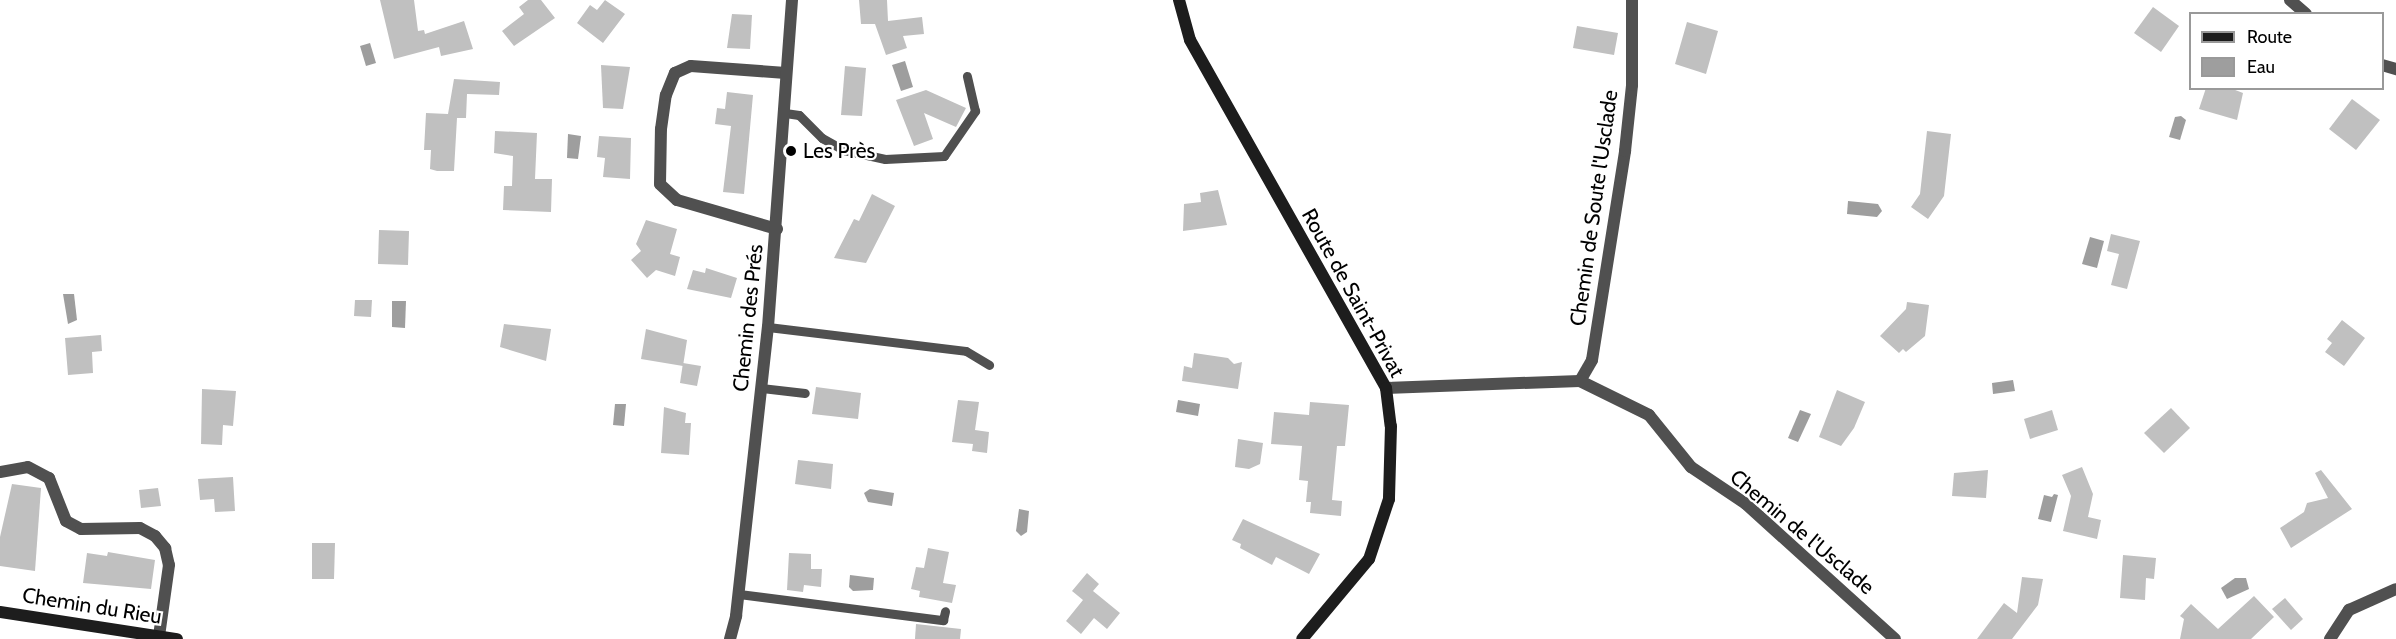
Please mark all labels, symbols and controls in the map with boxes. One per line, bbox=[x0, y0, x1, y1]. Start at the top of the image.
legend bbox=[2189, 12, 2384, 90]
text: Route bbox=[2247, 26, 2292, 48]
text: Eau bbox=[2247, 56, 2275, 78]
street label: Chemin de Soute l'Usclade bbox=[1565, 89, 1623, 327]
place label: Les Près bbox=[803, 138, 875, 164]
marker: Les Près bbox=[784, 144, 798, 158]
street label: Route de Saint-Privat bbox=[1296, 204, 1410, 382]
street label: Chemin des Prés bbox=[728, 243, 768, 393]
street label: Chemin de l'Usclade bbox=[1725, 464, 1879, 600]
street label: Chemin du Rieu bbox=[21, 583, 163, 629]

